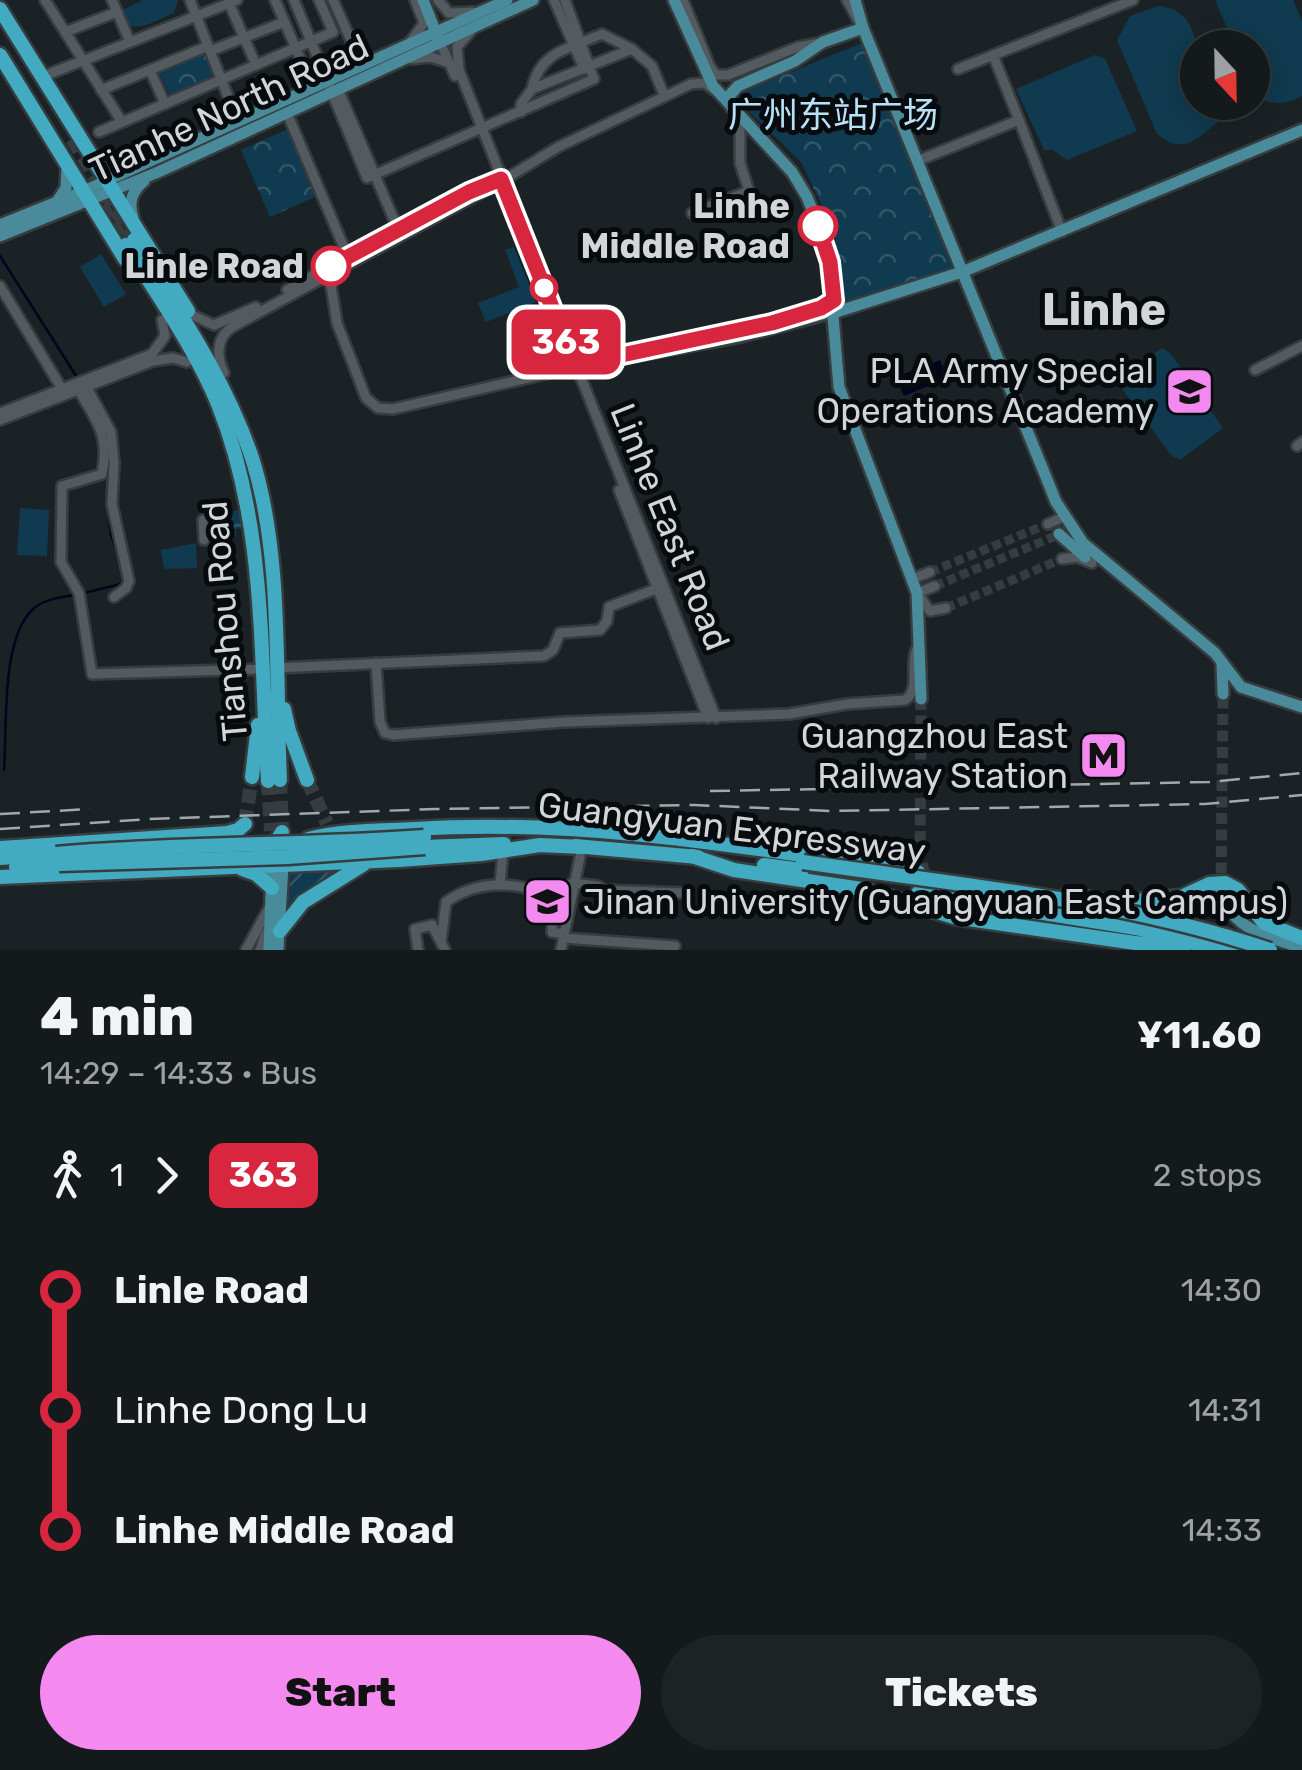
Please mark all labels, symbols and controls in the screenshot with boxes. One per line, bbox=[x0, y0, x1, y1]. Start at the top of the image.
street label: Tianhe North Road bbox=[83, 25, 375, 191]
north arrow bbox=[1180, 30, 1270, 120]
map controls bbox=[1180, 30, 1270, 120]
park label: 广州东站广场 bbox=[728, 94, 938, 136]
place label: Linhe Middle Road bbox=[581, 185, 790, 267]
marker: Linhe Middle Road bbox=[799, 207, 837, 245]
place label: Linle Road bbox=[124, 245, 304, 287]
marker: Linle Road bbox=[312, 247, 350, 285]
unlabelled marker bbox=[531, 275, 557, 301]
district label: Linhe bbox=[1042, 283, 1166, 336]
line badge: 363 bbox=[508, 310, 624, 374]
text: 363 bbox=[532, 321, 600, 363]
place label: PLA Army Special Operations Academy bbox=[817, 350, 1154, 432]
school or university icon: PLA Army Special Operations Academy bbox=[1163, 365, 1215, 417]
street label: Linhe East Road bbox=[601, 397, 739, 657]
street label: Tianshou Road bbox=[194, 499, 256, 743]
place label: Guangzhou East Railway Station bbox=[801, 715, 1068, 797]
metro station icon: Guangzhou East Railway Station bbox=[1077, 730, 1129, 782]
street label: Guangyuan Expressway bbox=[536, 783, 928, 873]
school or university icon: Jinan University (Guangyuan East Campus) bbox=[522, 876, 574, 928]
place label: Jinan University (Guangyuan East Campus) bbox=[583, 881, 1288, 923]
text: 4 min bbox=[40, 984, 194, 1049]
text: ¥11.60 bbox=[1137, 1012, 1262, 1058]
text: 14:29 – 14:33 · Bus bbox=[40, 1054, 317, 1092]
icon: walk bbox=[40, 1148, 95, 1203]
icon: forward bbox=[139, 1148, 194, 1203]
text: 363 bbox=[229, 1154, 298, 1196]
text: 1 bbox=[110, 1156, 124, 1194]
text: 2 stops bbox=[1153, 1156, 1262, 1194]
text: Linle Road bbox=[114, 1267, 309, 1313]
text: 14:30 bbox=[1181, 1271, 1262, 1309]
text: Linhe Dong Lu bbox=[114, 1387, 368, 1433]
text: 14:31 bbox=[1188, 1391, 1262, 1429]
text: Linhe Middle Road bbox=[114, 1507, 455, 1553]
text: 14:33 bbox=[1182, 1511, 1262, 1549]
button: Start bbox=[40, 1635, 641, 1750]
button: Tickets bbox=[661, 1635, 1262, 1750]

